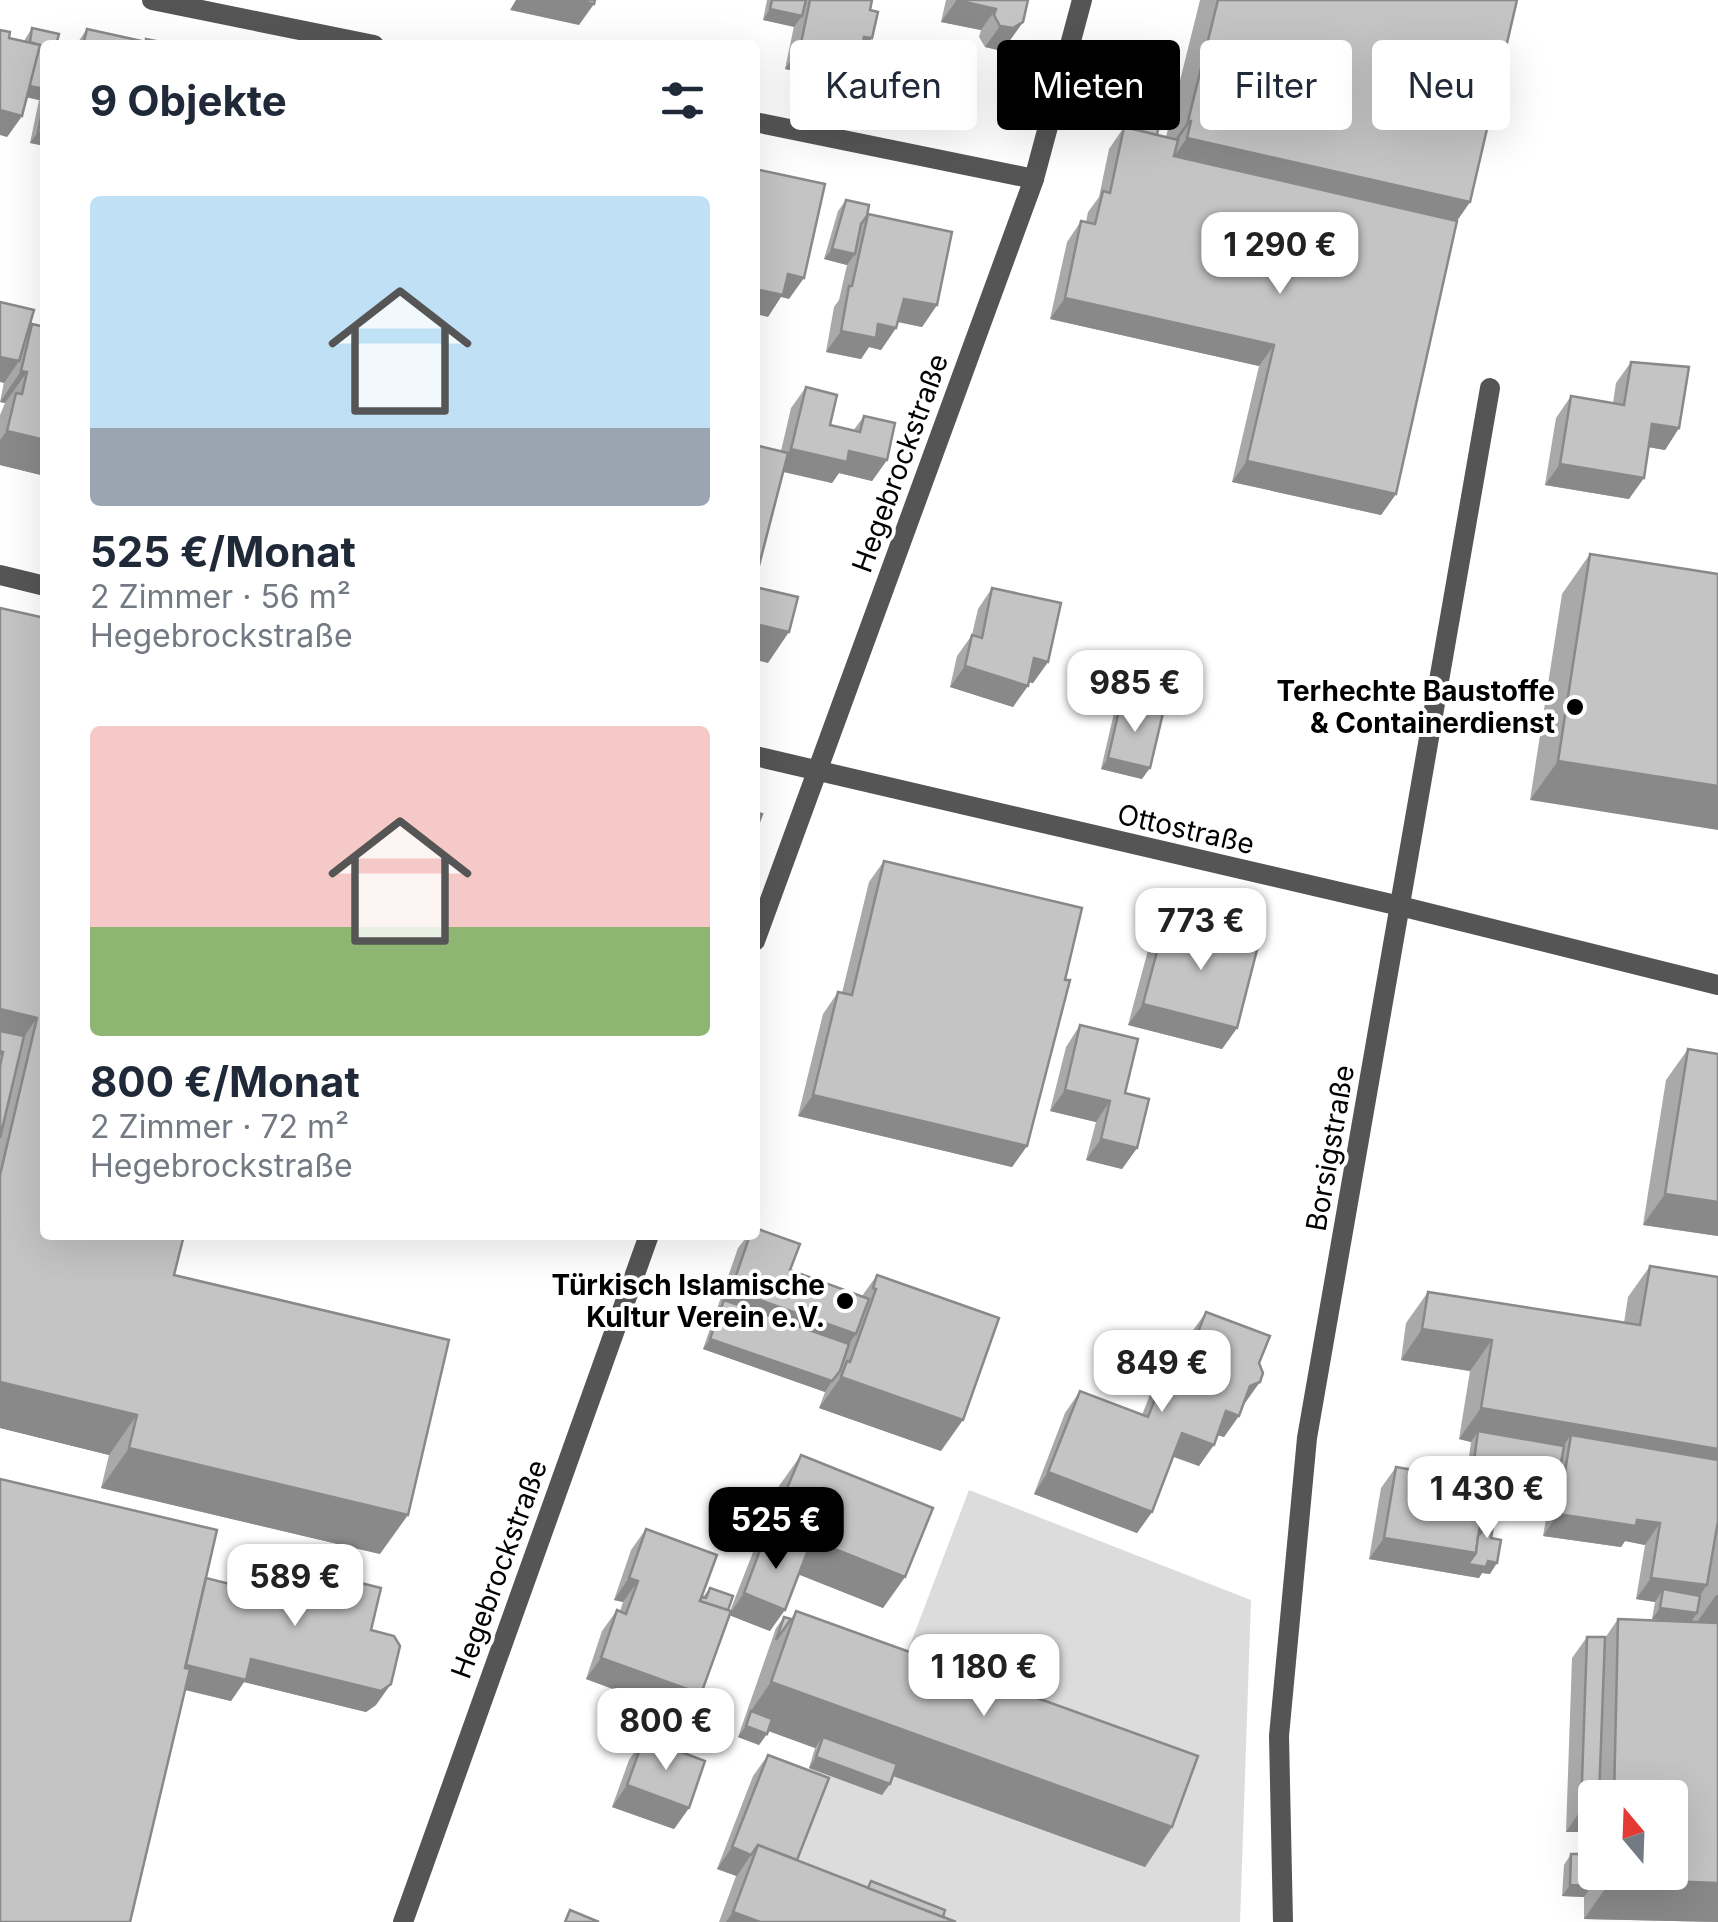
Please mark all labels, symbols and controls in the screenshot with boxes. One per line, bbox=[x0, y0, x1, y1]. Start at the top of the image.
chip: Kaufen bbox=[790, 40, 977, 130]
chip: Mieten bbox=[997, 40, 1180, 130]
chip: Filter bbox=[1200, 40, 1352, 130]
chip: Neu bbox=[1372, 40, 1510, 130]
icon: filters bbox=[655, 73, 710, 128]
text: 9 Objekte bbox=[90, 75, 287, 126]
pin: 1 290 € bbox=[1188, 212, 1372, 297]
text: 1 290 € bbox=[1223, 225, 1337, 264]
icon: home bbox=[310, 261, 490, 441]
street label: Hegebrockstraße bbox=[845, 349, 955, 577]
text: 525 €/Monat bbox=[90, 526, 356, 577]
text: 2 Zimmer · 56 m² bbox=[90, 577, 351, 616]
text: Hegebrockstraße bbox=[90, 616, 353, 655]
pin: 985 € bbox=[1065, 650, 1205, 735]
text: 985 € bbox=[1089, 663, 1181, 702]
place label: Terhechte Baustoffe & Containerdienst bbox=[1276, 674, 1555, 740]
marker: Terhechte Baustoffe & Containerdienst bbox=[1564, 696, 1586, 718]
icon: home bbox=[310, 791, 490, 971]
street label: Ottostraße bbox=[1114, 797, 1258, 861]
pin: 773 € bbox=[1131, 888, 1271, 973]
text: 773 € bbox=[1157, 901, 1245, 940]
text: 800 €/Monat bbox=[90, 1056, 360, 1107]
street label: Borsigstraße bbox=[1299, 1062, 1361, 1234]
text: 2 Zimmer · 72 m² bbox=[90, 1107, 349, 1146]
text: Hegebrockstraße bbox=[90, 1146, 353, 1185]
place label: Türkisch Islamische Kultur Verein e.V. bbox=[552, 1268, 825, 1334]
marker: Türkisch Islamische Kultur Verein e.V. bbox=[834, 1290, 856, 1312]
pin: 849 € bbox=[1092, 1330, 1232, 1415]
text: 849 € bbox=[1116, 1343, 1208, 1382]
street label: Hegebrockstraße bbox=[444, 1455, 554, 1683]
pin: 1 430 € bbox=[1395, 1456, 1579, 1541]
text: 1 430 € bbox=[1430, 1469, 1544, 1508]
pin: 525 € bbox=[706, 1487, 846, 1572]
text: 525 € bbox=[731, 1500, 821, 1539]
pin: 589 € bbox=[225, 1544, 365, 1629]
text: 589 € bbox=[249, 1557, 341, 1596]
pin: 1 180 € bbox=[892, 1634, 1076, 1719]
text: 1 180 € bbox=[930, 1647, 1038, 1686]
pin: 800 € bbox=[596, 1688, 736, 1773]
text: 800 € bbox=[619, 1701, 713, 1740]
north arrow bbox=[1578, 1780, 1688, 1890]
map controls bbox=[1578, 1780, 1688, 1890]

